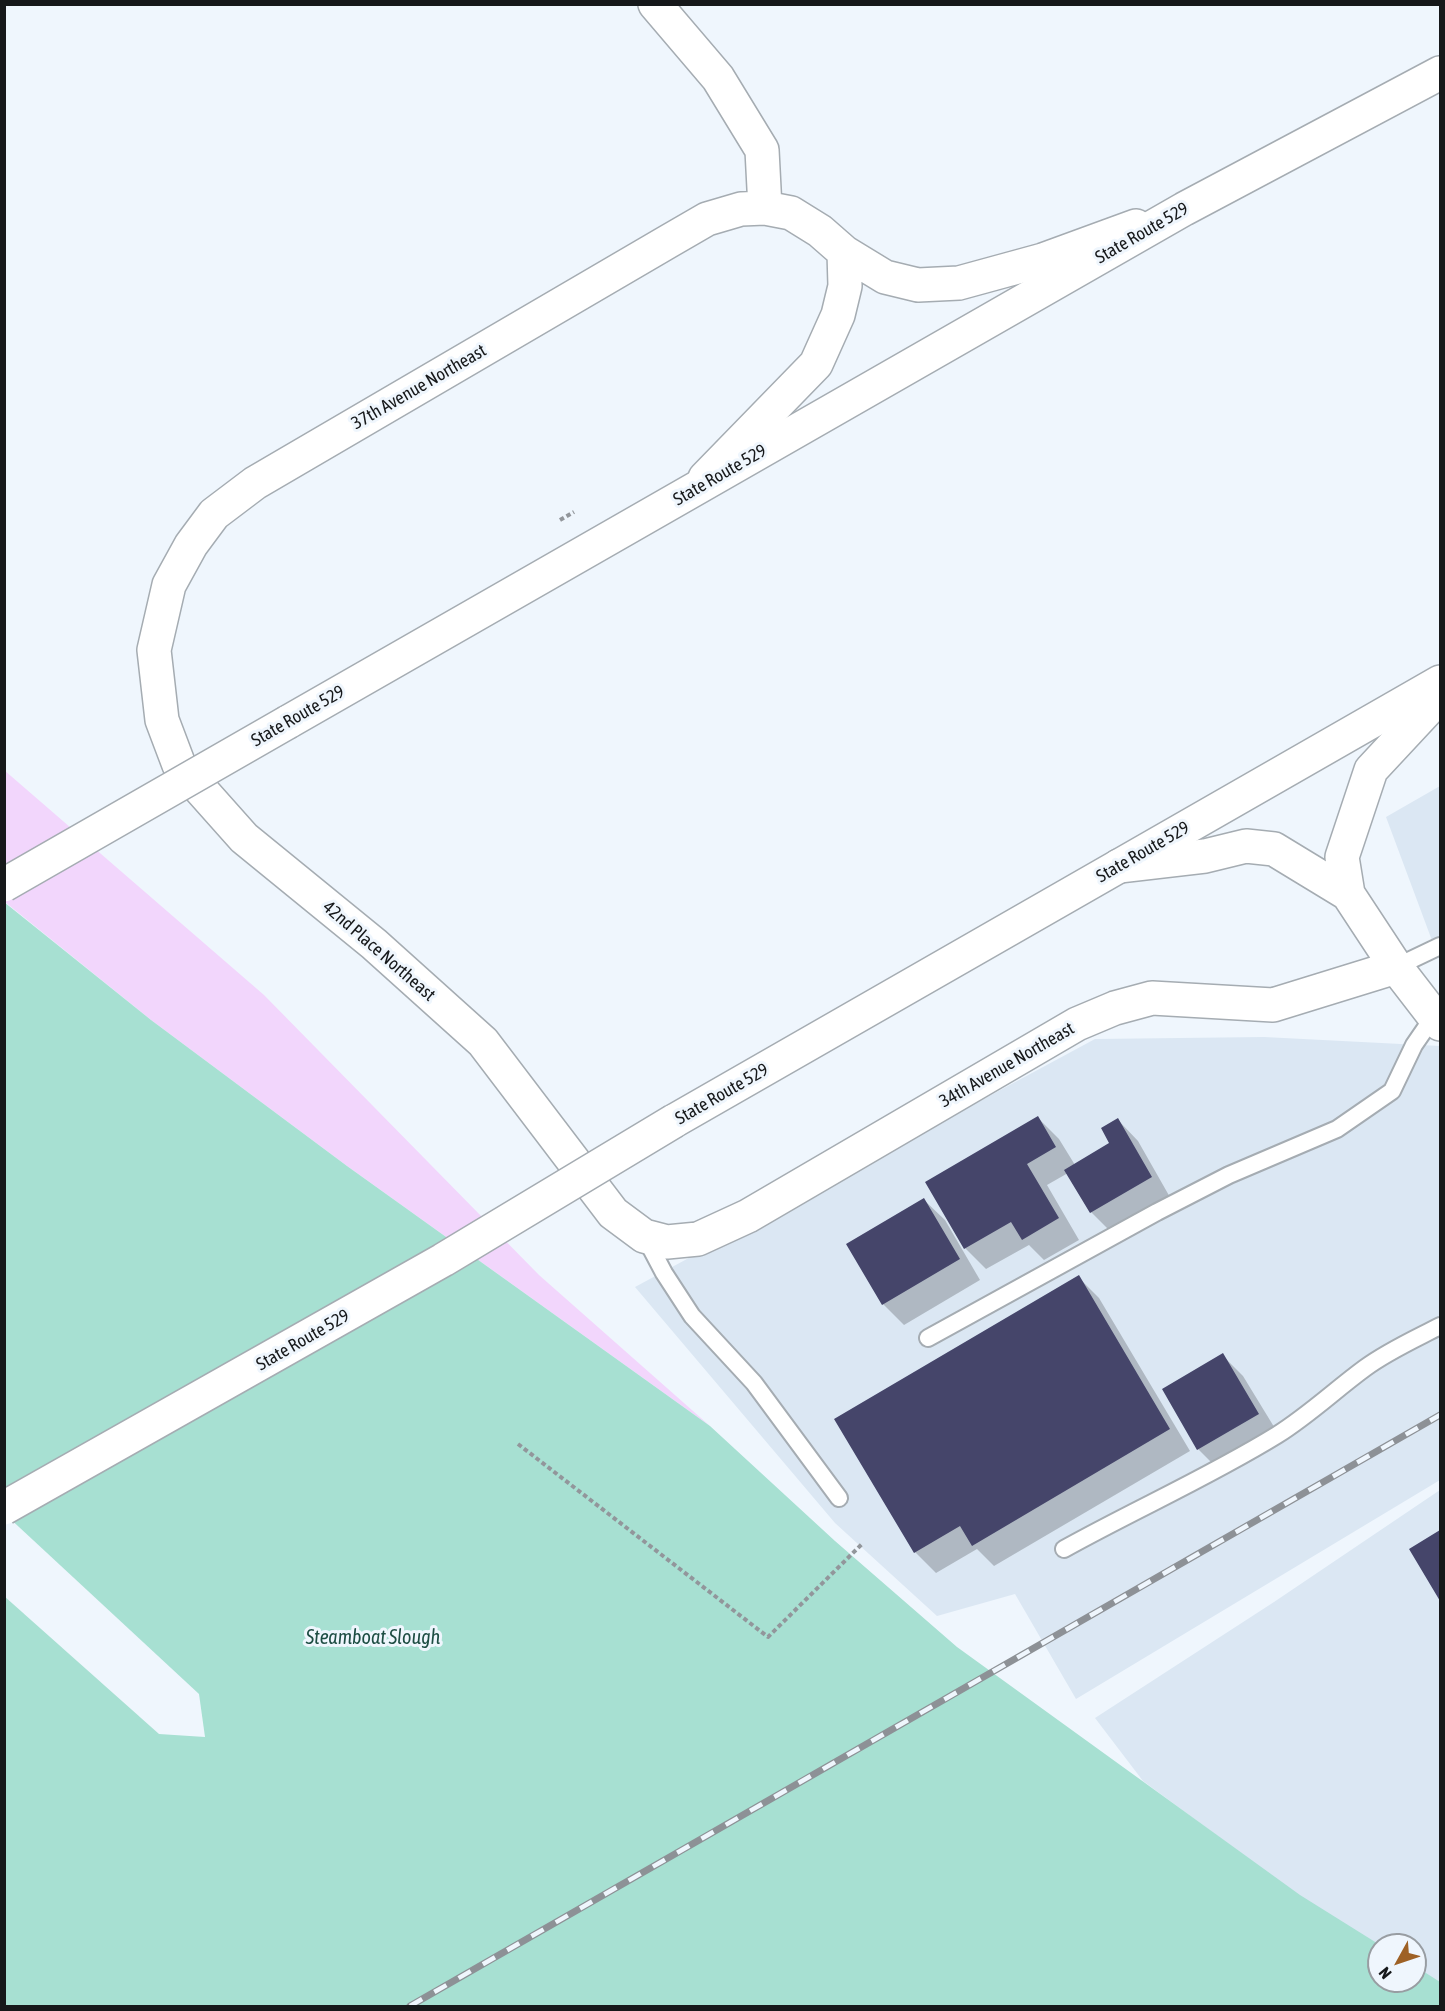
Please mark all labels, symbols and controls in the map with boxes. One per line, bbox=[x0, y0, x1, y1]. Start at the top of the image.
street label: State Route 529 bbox=[1092, 198, 1192, 268]
street label: 37th Avenue Northeast bbox=[348, 340, 490, 434]
street label: State Route 529 bbox=[670, 440, 770, 510]
street label: State Route 529 bbox=[248, 681, 348, 751]
street label: State Route 529 bbox=[1093, 817, 1193, 887]
street label: 42nd Place Northeast bbox=[318, 896, 440, 1006]
street label: 34th Avenue Northeast bbox=[936, 1018, 1078, 1112]
street label: State Route 529 bbox=[672, 1059, 772, 1129]
street label: State Route 529 bbox=[253, 1305, 353, 1375]
water label: Steamboat Slough bbox=[306, 1626, 440, 1650]
north arrow bbox=[1367, 1933, 1427, 1993]
text: N bbox=[1375, 1964, 1395, 1983]

